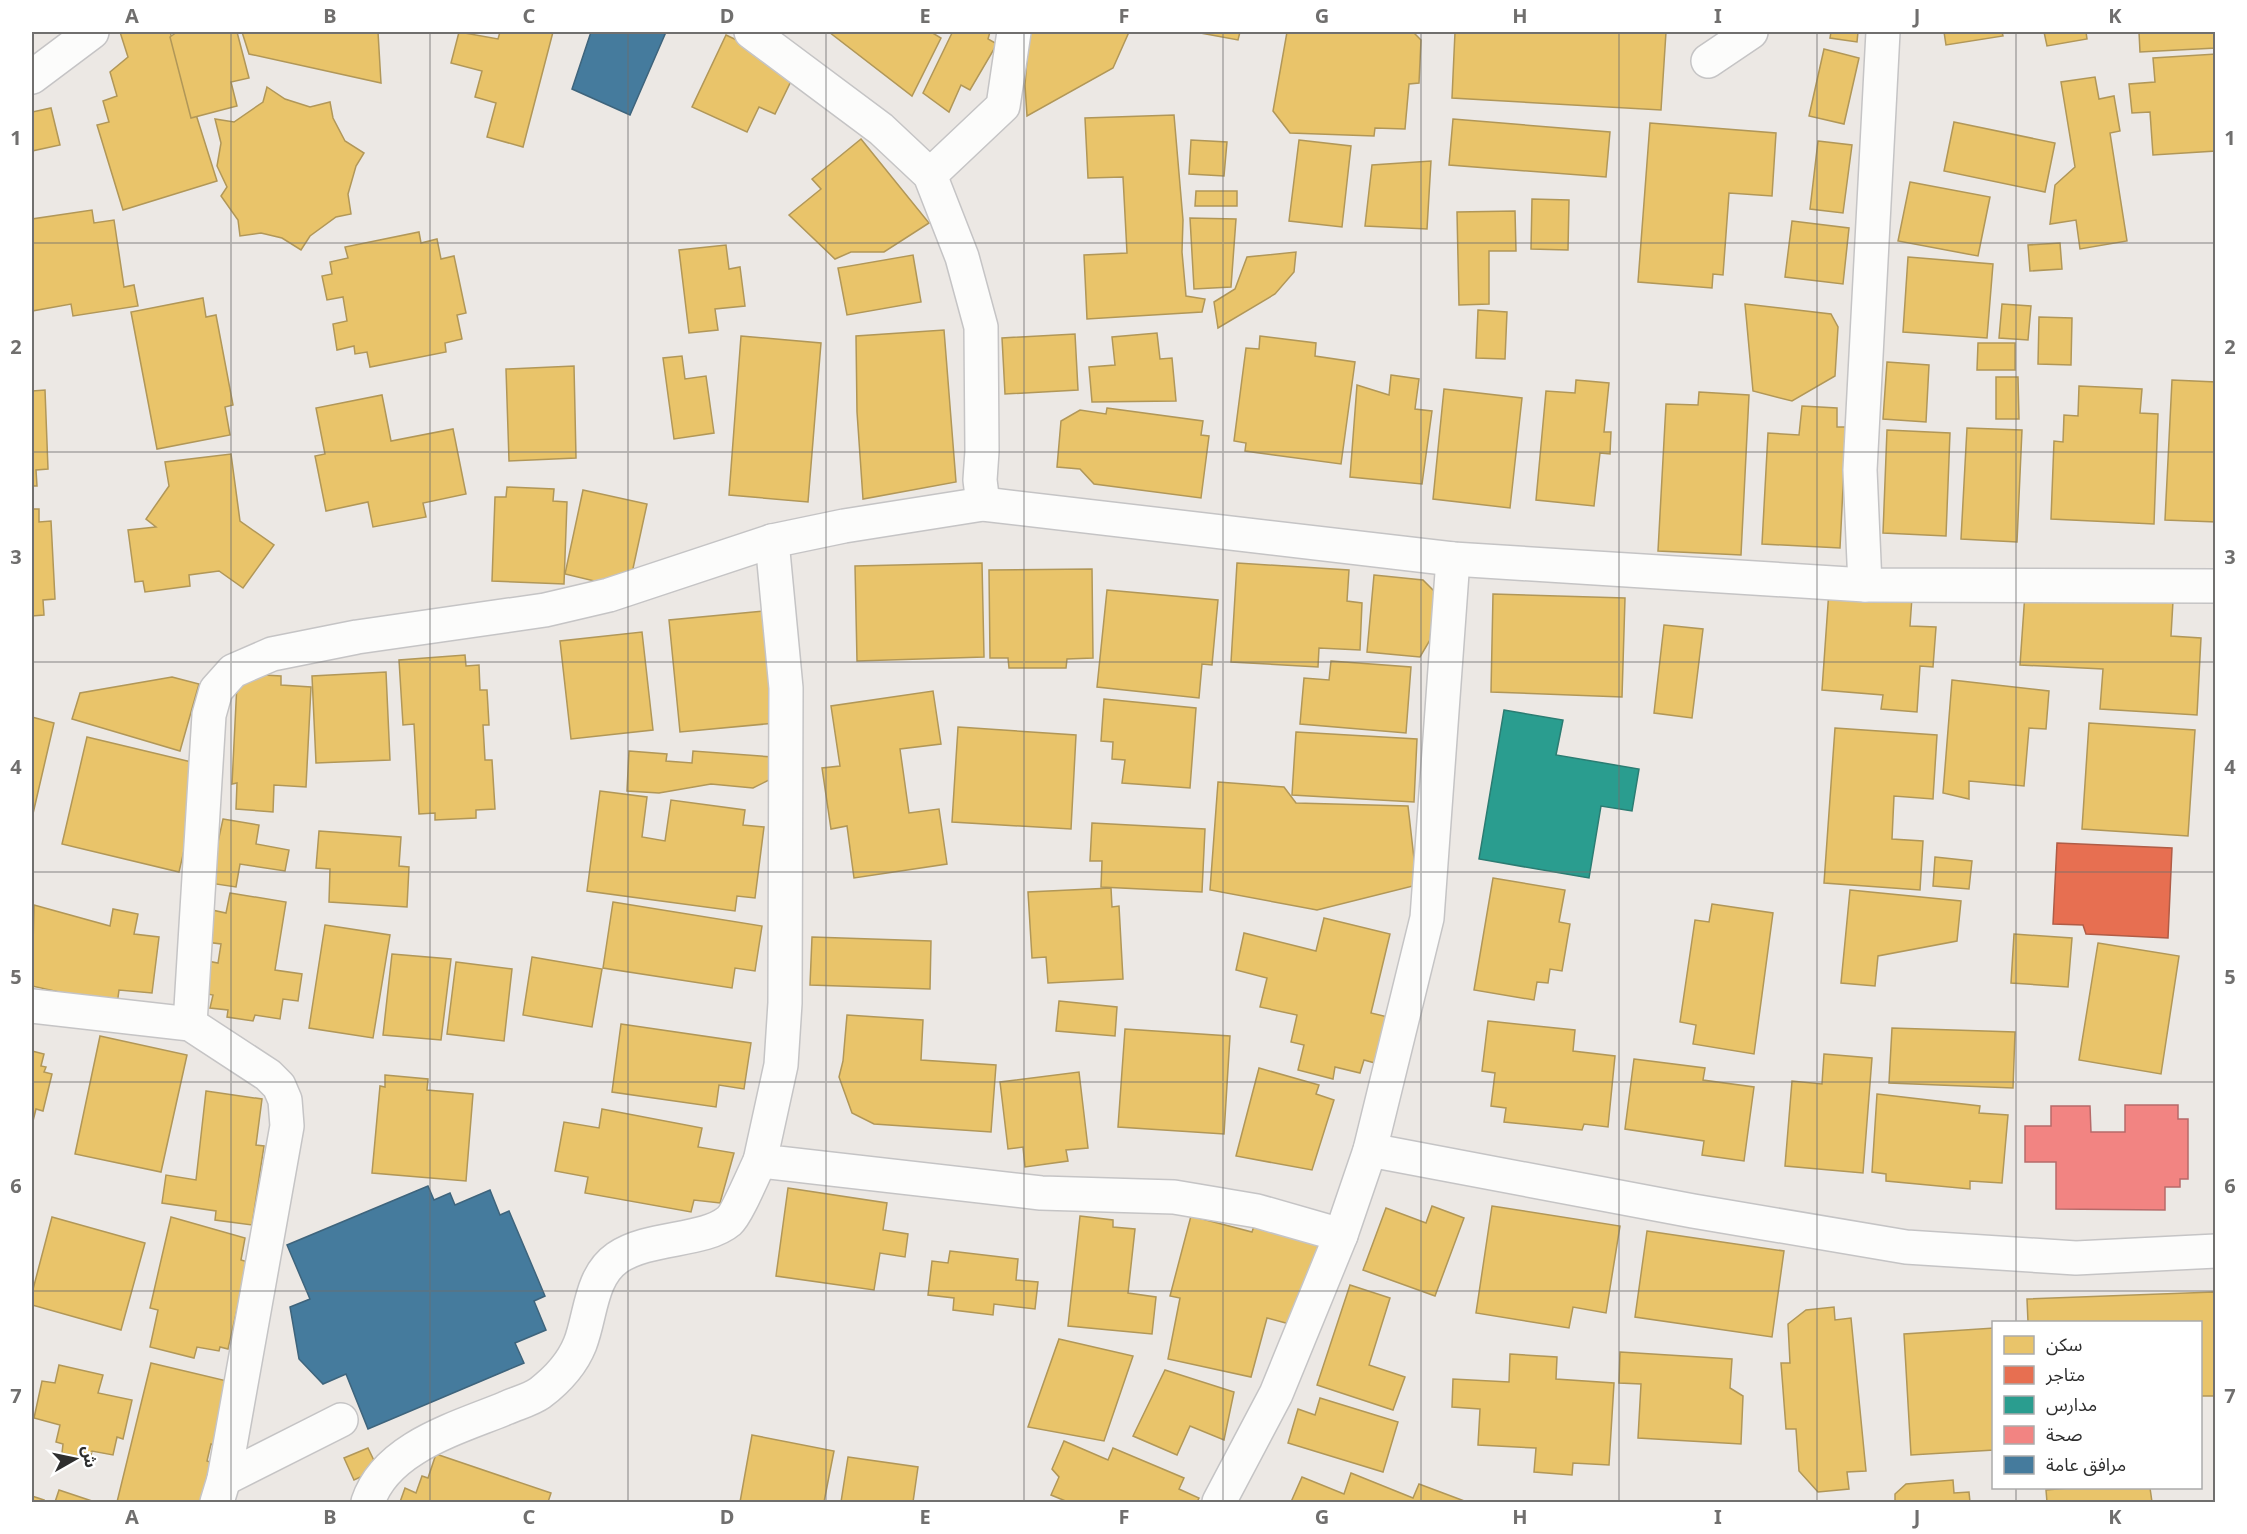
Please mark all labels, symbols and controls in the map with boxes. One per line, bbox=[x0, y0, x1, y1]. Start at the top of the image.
text: A bbox=[125, 2, 139, 29]
text: B bbox=[323, 2, 337, 29]
text: C bbox=[523, 2, 536, 29]
text: D bbox=[720, 2, 734, 29]
text: E bbox=[919, 2, 931, 29]
text: F bbox=[1119, 2, 1129, 29]
text: G bbox=[1315, 2, 1329, 29]
text: H bbox=[1512, 2, 1528, 29]
text: I bbox=[1714, 2, 1722, 29]
text: J bbox=[1912, 2, 1920, 29]
text: K bbox=[2108, 2, 2122, 29]
text: 1 bbox=[10, 124, 22, 151]
text: 1 bbox=[2224, 124, 2236, 151]
text: 2 bbox=[10, 333, 22, 360]
text: 2 bbox=[2224, 333, 2236, 360]
text: 3 bbox=[10, 543, 22, 570]
text: 3 bbox=[2224, 543, 2236, 570]
text: 4 bbox=[10, 753, 22, 780]
text: 4 bbox=[2224, 753, 2236, 780]
text: 5 bbox=[10, 963, 22, 990]
text: 5 bbox=[2224, 963, 2236, 990]
text: 6 bbox=[10, 1172, 22, 1199]
text: 6 bbox=[2224, 1172, 2236, 1199]
legend bbox=[1992, 1321, 2202, 1489]
text: سكن bbox=[2046, 1332, 2082, 1356]
text: متاجر bbox=[2045, 1362, 2085, 1386]
text: 7 bbox=[10, 1382, 22, 1409]
text: 7 bbox=[2224, 1382, 2236, 1409]
text: مدارس bbox=[2046, 1392, 2097, 1416]
text: صحة bbox=[2046, 1422, 2082, 1446]
north arrow bbox=[45, 1429, 105, 1489]
text: ش bbox=[77, 1444, 102, 1469]
text: مرافق عامة bbox=[2046, 1452, 2126, 1476]
text: A bbox=[125, 1503, 139, 1530]
text: B bbox=[323, 1503, 337, 1530]
text: C bbox=[523, 1503, 536, 1530]
text: D bbox=[720, 1503, 734, 1530]
text: E bbox=[919, 1503, 931, 1530]
text: F bbox=[1119, 1503, 1129, 1530]
text: G bbox=[1315, 1503, 1329, 1530]
text: H bbox=[1512, 1503, 1528, 1530]
text: I bbox=[1714, 1503, 1722, 1530]
text: J bbox=[1912, 1503, 1920, 1530]
text: K bbox=[2108, 1503, 2122, 1530]

